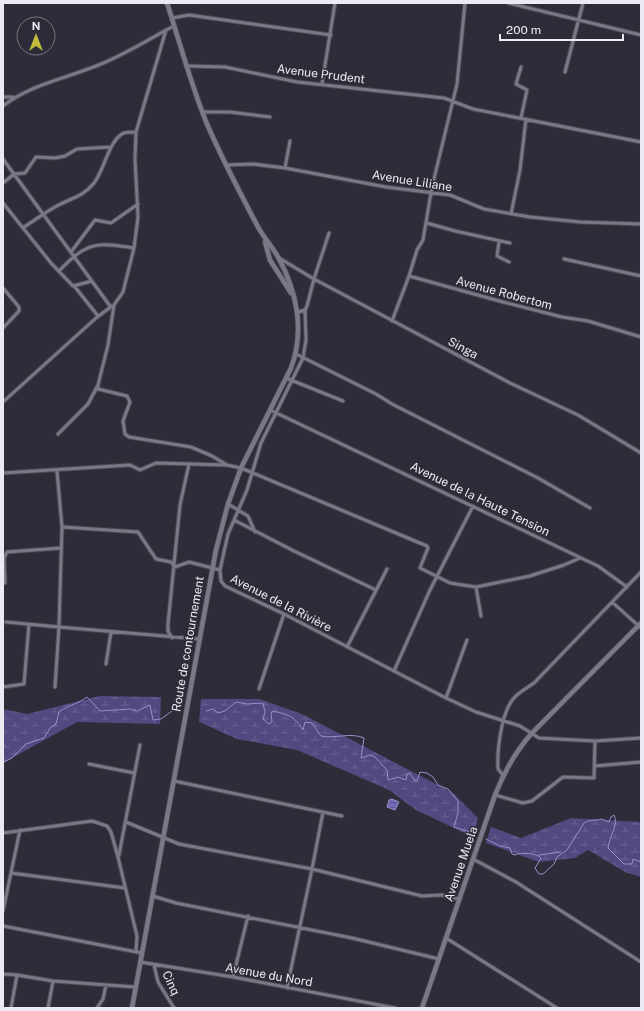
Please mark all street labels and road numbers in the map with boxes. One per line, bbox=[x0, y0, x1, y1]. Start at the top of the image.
street label: Avenue Prudent bbox=[276, 62, 366, 86]
street label: Avenue Liliane bbox=[371, 168, 453, 194]
street label: Avenue Robertom bbox=[454, 273, 554, 313]
street label: Singa bbox=[446, 334, 480, 362]
street label: Avenue de la Haute Tension bbox=[408, 459, 552, 539]
street label: Avenue de la Rivière bbox=[228, 571, 334, 635]
street label: Route de contournement bbox=[169, 575, 207, 713]
street label: Avenue Muela bbox=[442, 825, 480, 903]
street label: Avenue du Nord bbox=[224, 960, 314, 990]
street label: Cinq bbox=[159, 969, 183, 997]

